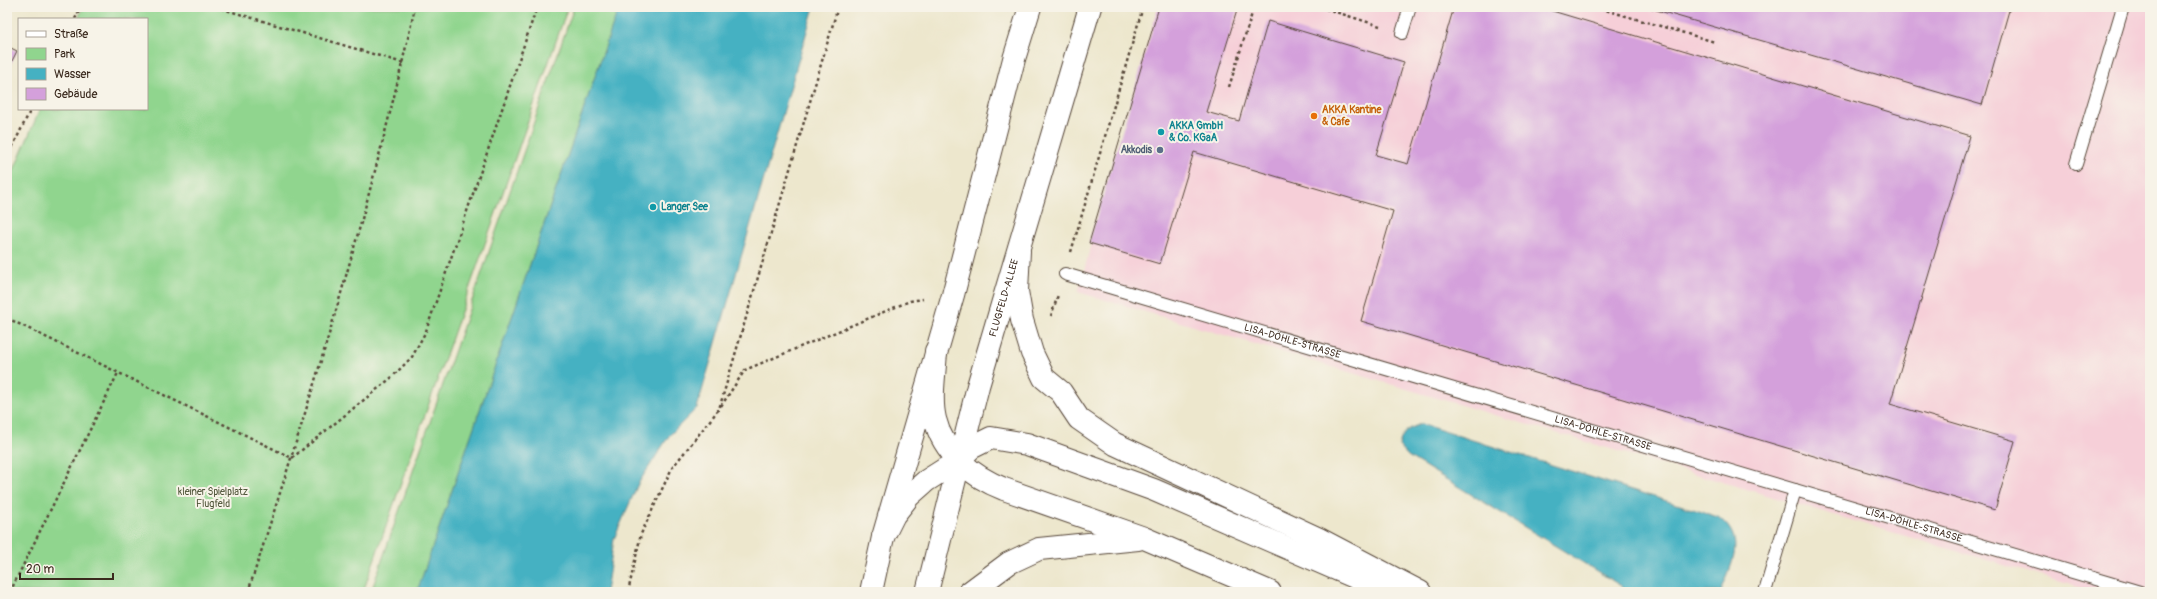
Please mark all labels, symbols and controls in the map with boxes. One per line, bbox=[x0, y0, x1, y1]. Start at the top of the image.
legend bbox=[18, 18, 148, 110]
text: Straße bbox=[54, 27, 88, 42]
text: Park bbox=[54, 47, 75, 62]
text: Wasser bbox=[54, 67, 91, 82]
text: Gebäude bbox=[54, 87, 98, 102]
place label: AKKA Kantine & Cafe bbox=[1322, 104, 1383, 128]
marker: AKKA Kantine & Cafe bbox=[1309, 111, 1319, 121]
place label: AKKA GmbH & Co. KGaA bbox=[1169, 120, 1224, 144]
marker: AKKA GmbH & Co. KGaA bbox=[1156, 127, 1166, 137]
place label: Akkodis bbox=[1121, 144, 1153, 156]
marker: Akkodis bbox=[1155, 145, 1165, 155]
place label: Langer See bbox=[661, 201, 709, 213]
marker: Langer See bbox=[648, 202, 658, 212]
street label: FLUGFELD-ALLEE bbox=[987, 258, 1021, 338]
street label: LISA-DÖHLE-STRASSE bbox=[1243, 321, 1342, 361]
street label: LISA-DÖHLE-STRASSE bbox=[1553, 413, 1653, 453]
park label: kleiner Spielplatz Flugfeld bbox=[178, 486, 248, 510]
street label: LISA-DÖHLE-STRASSE bbox=[1864, 505, 1963, 545]
scale bar bbox=[20, 555, 113, 581]
text: 20 m bbox=[26, 562, 55, 577]

